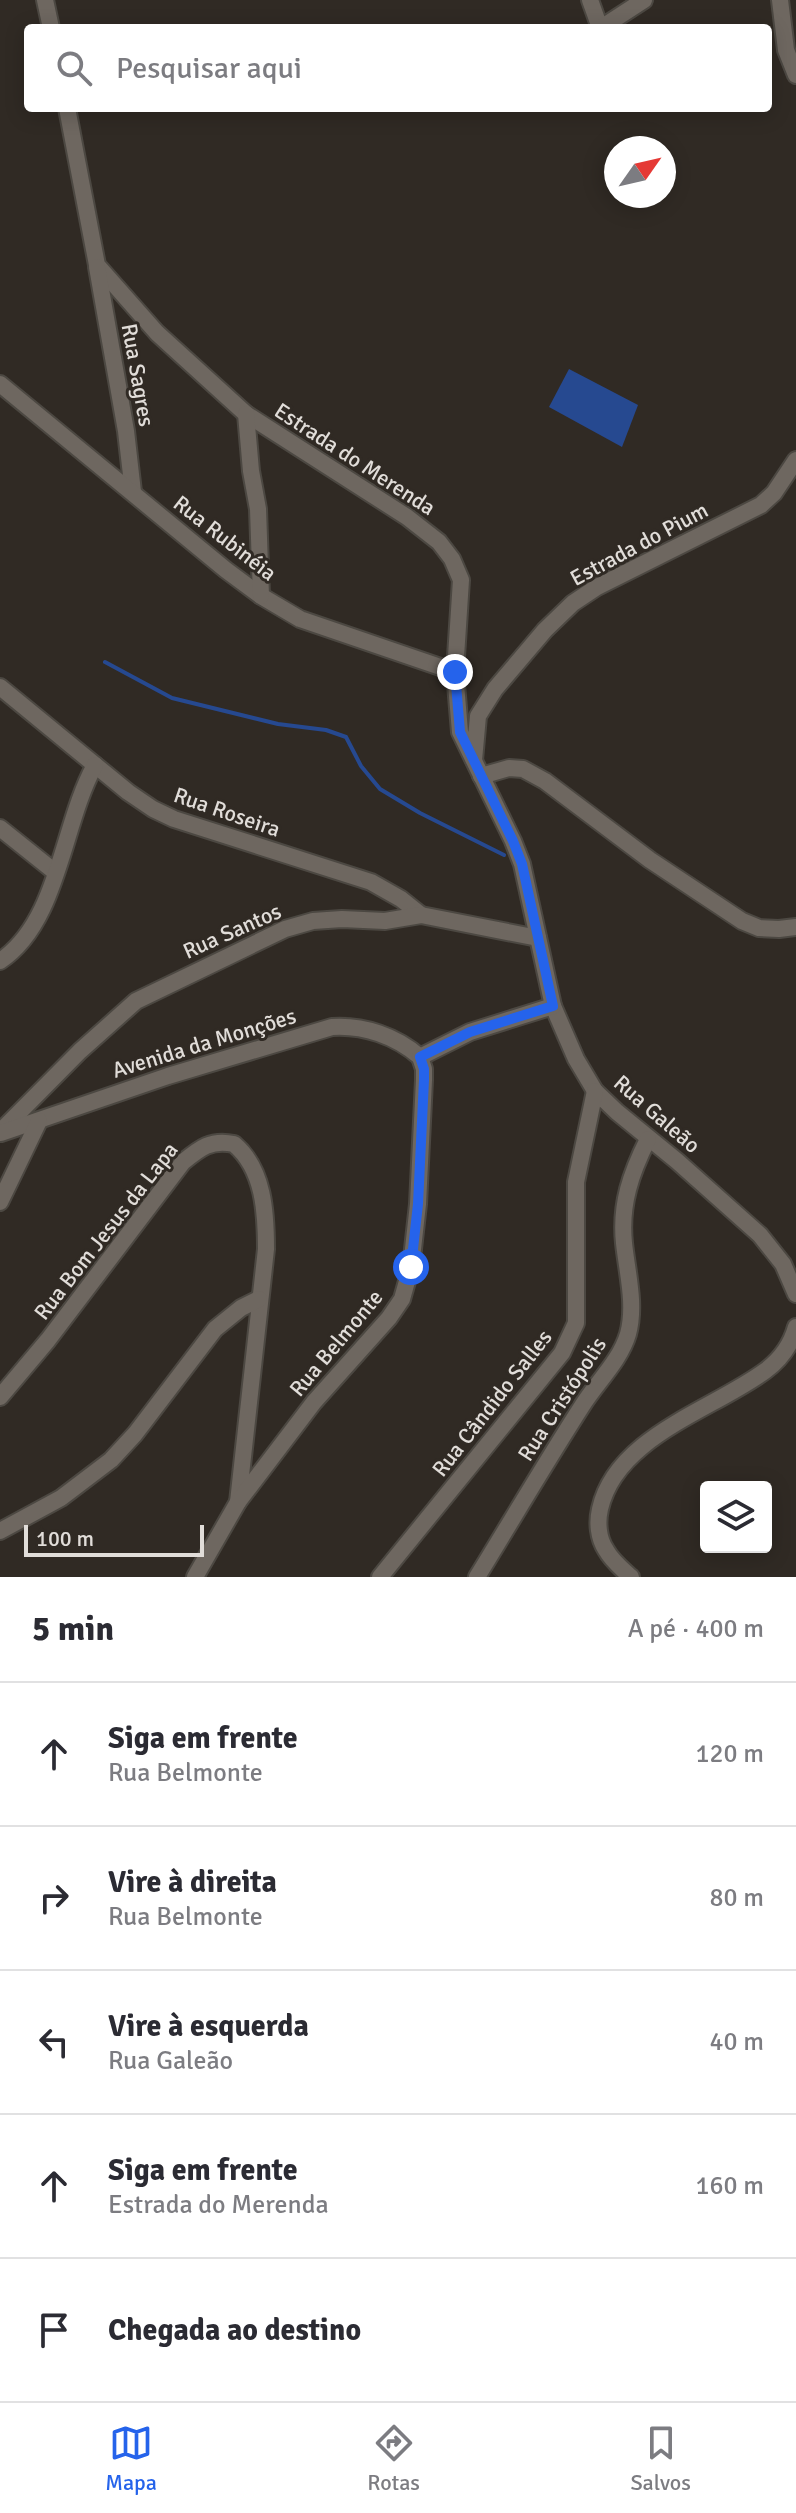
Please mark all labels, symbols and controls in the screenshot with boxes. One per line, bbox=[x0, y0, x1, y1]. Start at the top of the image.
search box bbox=[24, 24, 772, 112]
icon: search bbox=[52, 46, 96, 90]
text: Pesquisar aqui bbox=[116, 50, 302, 87]
north arrow bbox=[604, 136, 676, 208]
street label: Rua Sagres bbox=[116, 321, 160, 429]
street label: Estrada do Merenda bbox=[269, 397, 441, 521]
street label: Rua Rubinéia bbox=[168, 489, 282, 587]
street label: Estrada do Pium bbox=[565, 496, 713, 592]
route end bbox=[437, 654, 473, 690]
street label: Rua Roseira bbox=[170, 781, 284, 843]
street label: Rua Santos bbox=[179, 897, 285, 965]
street label: Avenida da Monções bbox=[109, 1002, 299, 1084]
street label: Rua Galeão bbox=[608, 1069, 706, 1159]
street label: Rua Bom Jesus da Lapa bbox=[28, 1137, 184, 1325]
route start bbox=[393, 1249, 429, 1285]
street label: Rua Belmonte bbox=[284, 1284, 388, 1402]
street label: Rua Cândido Salles bbox=[426, 1324, 558, 1482]
street label: Rua Cristópolis bbox=[512, 1332, 612, 1466]
map controls bbox=[700, 1481, 772, 1553]
button: layers bbox=[700, 1481, 772, 1553]
scale bar bbox=[24, 1521, 204, 1557]
text: 100 m bbox=[36, 1525, 94, 1552]
text: 5 min bbox=[32, 1608, 114, 1650]
text: A pé · 400 m bbox=[628, 1613, 764, 1645]
text: Siga em frente bbox=[108, 1720, 298, 1757]
icon: ahead bbox=[32, 1732, 76, 1776]
text: 120 m bbox=[695, 1738, 764, 1770]
text: Rua Belmonte bbox=[108, 1757, 263, 1789]
text: Vire à direita bbox=[108, 1864, 277, 1901]
icon: right bbox=[32, 1876, 76, 1920]
text: 80 m bbox=[709, 1882, 764, 1914]
text: Rua Belmonte bbox=[108, 1901, 263, 1933]
text: Vire à esquerda bbox=[108, 2008, 309, 2045]
icon: left bbox=[32, 2020, 76, 2064]
text: 40 m bbox=[709, 2026, 764, 2058]
text: Rua Galeão bbox=[108, 2045, 233, 2077]
text: Siga em frente bbox=[108, 2152, 298, 2189]
icon: ahead bbox=[32, 2164, 76, 2208]
text: 160 m bbox=[695, 2170, 764, 2202]
text: Estrada do Merenda bbox=[108, 2189, 329, 2221]
icon: arrive bbox=[32, 2308, 76, 2352]
text: Chegada ao destino bbox=[108, 2312, 361, 2349]
tab: Mapa bbox=[105, 2421, 157, 2496]
tab: Rotas bbox=[367, 2421, 420, 2496]
tab: Salvos bbox=[630, 2421, 691, 2496]

